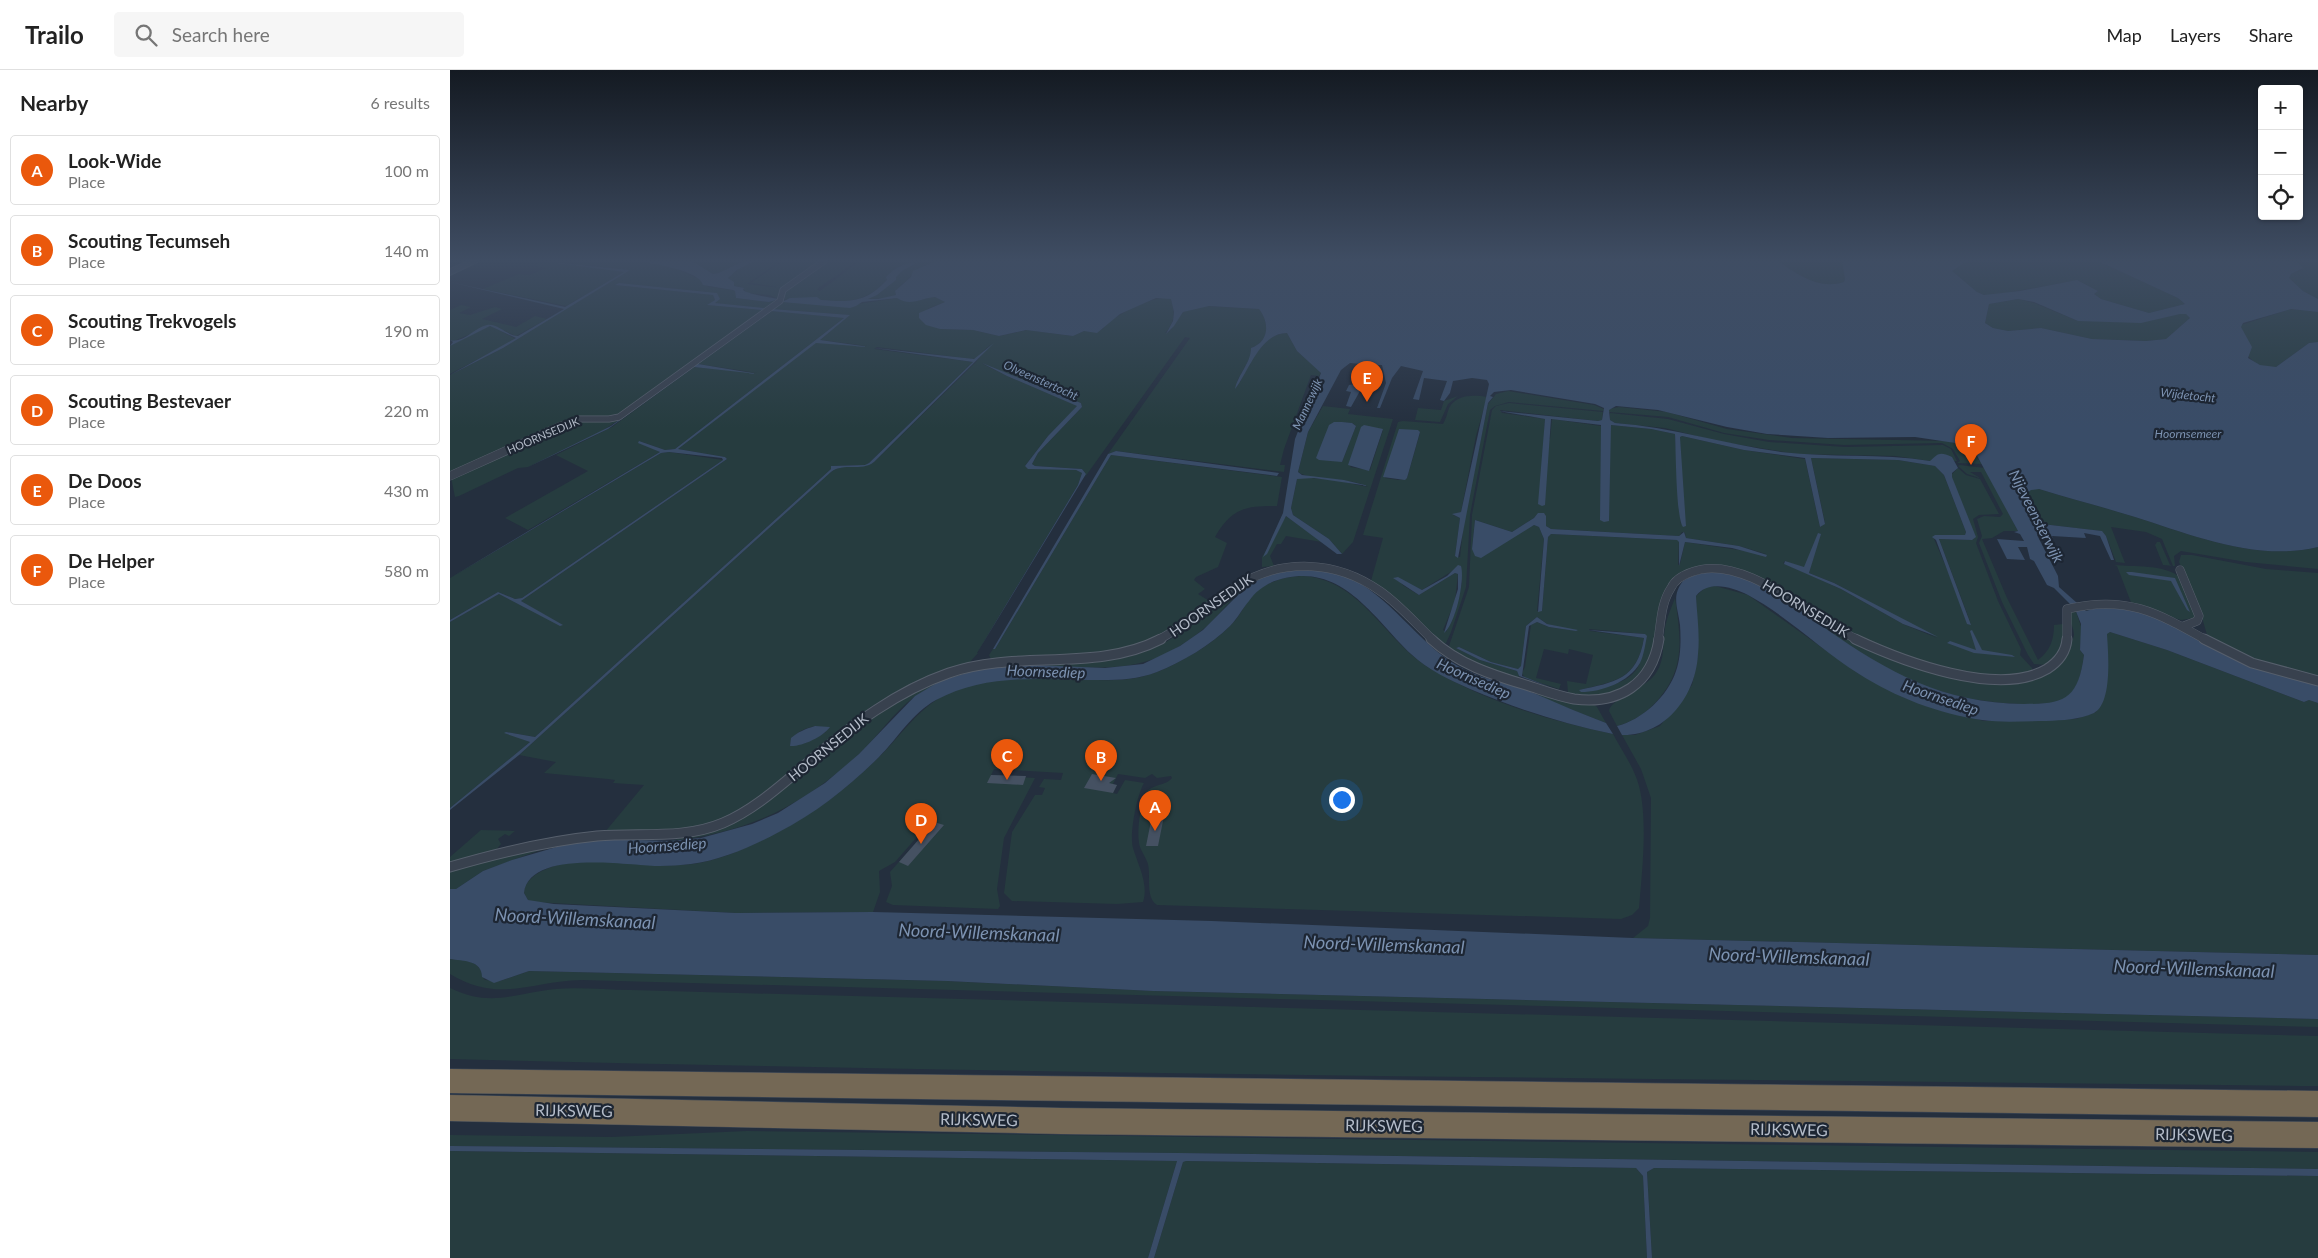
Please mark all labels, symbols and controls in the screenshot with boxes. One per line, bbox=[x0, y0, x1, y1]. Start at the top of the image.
search box bbox=[114, 12, 464, 57]
text: Trailo bbox=[25, 20, 84, 49]
icon: search bbox=[132, 21, 160, 49]
text: Search here bbox=[172, 23, 270, 46]
text: Map bbox=[2106, 24, 2142, 46]
text: Layers bbox=[2170, 24, 2221, 46]
text: Share bbox=[2249, 24, 2293, 46]
map controls bbox=[2258, 85, 2303, 220]
button: + bbox=[2258, 85, 2303, 130]
text: Nearby bbox=[20, 90, 88, 115]
text: 6 results bbox=[370, 93, 430, 112]
button: − bbox=[2258, 130, 2303, 175]
text: Look-Wide bbox=[68, 149, 161, 172]
text: A bbox=[31, 161, 43, 180]
text: 100 m bbox=[384, 161, 429, 180]
text: Place bbox=[68, 172, 105, 191]
button: locate bbox=[2258, 175, 2303, 220]
text: Scouting Tecumseh bbox=[68, 229, 230, 252]
text: B bbox=[32, 241, 42, 260]
text: 140 m bbox=[384, 241, 429, 260]
text: Place bbox=[68, 252, 105, 271]
text: Scouting Trekvogels bbox=[68, 309, 236, 332]
text: C bbox=[32, 321, 42, 340]
text: 190 m bbox=[384, 321, 429, 340]
text: Place bbox=[68, 332, 105, 351]
water label: Olveenstertocht bbox=[1001, 357, 1081, 403]
pin: E bbox=[1351, 361, 1383, 402]
water label: Mannewijk bbox=[1289, 376, 1325, 432]
water label: Wijdetocht bbox=[2160, 385, 2217, 405]
text: Scouting Bestevaer bbox=[68, 389, 231, 412]
text: D bbox=[31, 401, 43, 420]
text: 220 m bbox=[384, 401, 429, 420]
text: Place bbox=[68, 412, 105, 431]
street label: HOORNSEDIJK bbox=[505, 414, 582, 456]
pin: F bbox=[1955, 424, 1987, 465]
water label: Hoornsemeer bbox=[2155, 426, 2222, 441]
water label: Nijeveensterwijk bbox=[2006, 466, 2069, 566]
text: De Doos bbox=[68, 469, 142, 492]
text: E bbox=[32, 481, 42, 500]
text: 430 m bbox=[384, 481, 429, 500]
text: Place bbox=[68, 492, 105, 511]
text: De Helper bbox=[68, 549, 154, 572]
text: F bbox=[32, 561, 42, 580]
text: 580 m bbox=[384, 561, 429, 580]
street label: HOORNSEDIJK bbox=[1166, 570, 1257, 640]
text: Place bbox=[68, 572, 105, 591]
street label: HOORNSEDIJK bbox=[1760, 575, 1853, 641]
water label: Hoornsediep bbox=[1434, 654, 1514, 702]
water label: Hoornsediep bbox=[1006, 661, 1086, 681]
water label: Hoornsediep bbox=[1901, 676, 1981, 718]
street label: HOORNSEDIJK bbox=[785, 709, 872, 784]
pin: C bbox=[991, 739, 1023, 780]
pin: B bbox=[1085, 740, 1117, 781]
your location bbox=[1329, 787, 1355, 813]
pin: A bbox=[1139, 790, 1171, 831]
pin: D bbox=[905, 803, 937, 844]
water label: Hoornsediep bbox=[627, 833, 707, 857]
water label: Noord-Willemskanaal bbox=[494, 903, 656, 933]
water label: Noord-Willemskanaal bbox=[898, 918, 1060, 946]
water label: Noord-Willemskanaal bbox=[1303, 930, 1465, 958]
water label: Noord-Willemskanaal bbox=[1708, 942, 1870, 970]
water label: Noord-Willemskanaal bbox=[2113, 954, 2275, 982]
street label: RIJKSWEG bbox=[535, 1100, 613, 1120]
street label: RIJKSWEG bbox=[940, 1109, 1018, 1129]
street label: RIJKSWEG bbox=[1345, 1115, 1423, 1135]
street label: RIJKSWEG bbox=[1750, 1119, 1828, 1139]
street label: RIJKSWEG bbox=[2155, 1124, 2233, 1144]

